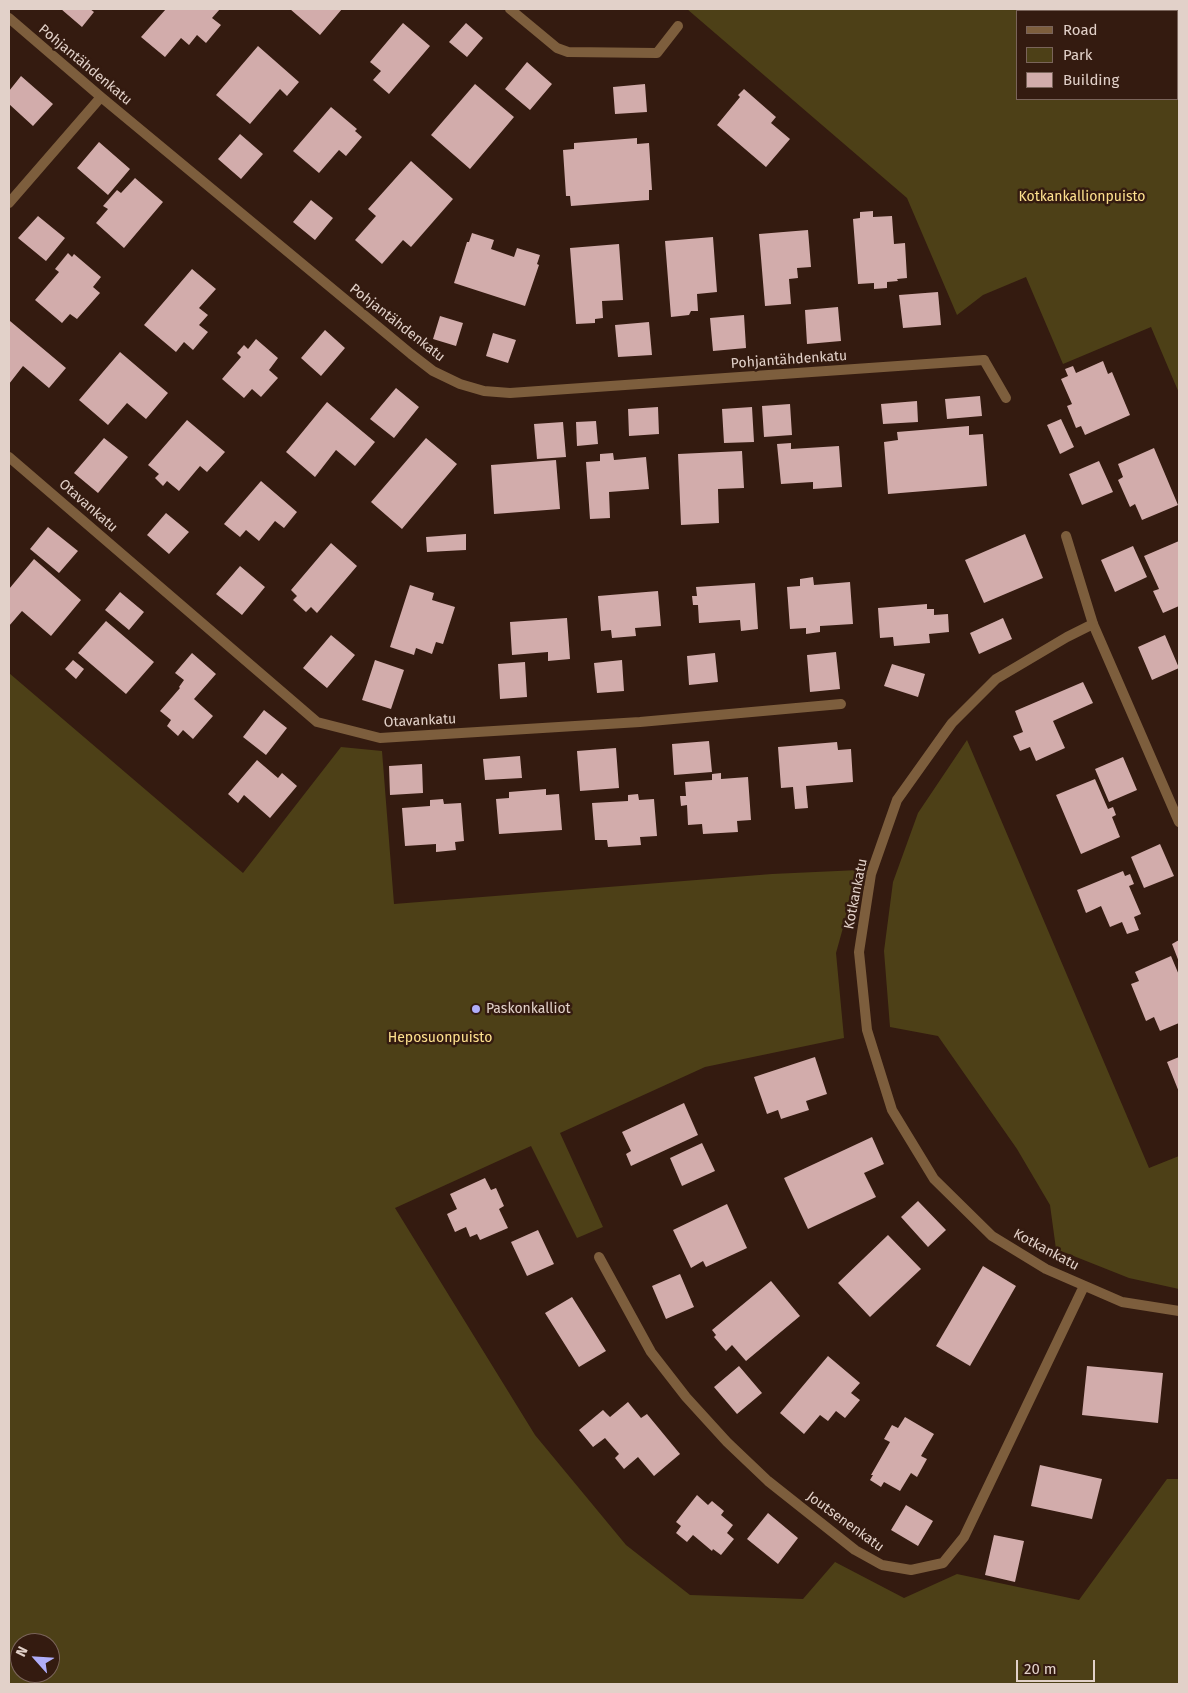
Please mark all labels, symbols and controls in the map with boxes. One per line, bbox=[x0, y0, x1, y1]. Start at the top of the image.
legend bbox=[1016, 10, 1178, 100]
street label: Pohjantähdenkatu bbox=[35, 21, 135, 109]
text: Road bbox=[1063, 21, 1098, 39]
text: Park bbox=[1063, 46, 1093, 64]
text: Building bbox=[1063, 71, 1119, 89]
park label: Kotkankallionpuisto bbox=[1019, 189, 1145, 205]
street label: Pohjantähdenkatu bbox=[346, 280, 448, 366]
street label: Pohjantähdenkatu bbox=[730, 348, 848, 372]
street label: Otavankatu bbox=[55, 476, 121, 536]
street label: Otavankatu bbox=[383, 711, 457, 731]
street label: Kotkankatu bbox=[841, 857, 871, 931]
place label: Paskonkalliot bbox=[486, 1001, 571, 1017]
marker: Paskonkalliot bbox=[470, 1003, 482, 1015]
park label: Heposuonpuisto bbox=[388, 1030, 492, 1046]
street label: Kotkankatu bbox=[1010, 1226, 1082, 1274]
street label: Joutsenenkatu bbox=[803, 1488, 887, 1556]
north arrow bbox=[10, 1633, 60, 1683]
text: N bbox=[12, 1644, 32, 1660]
scale bar bbox=[1018, 1650, 1097, 1682]
text: 20 m bbox=[1024, 1660, 1057, 1678]

